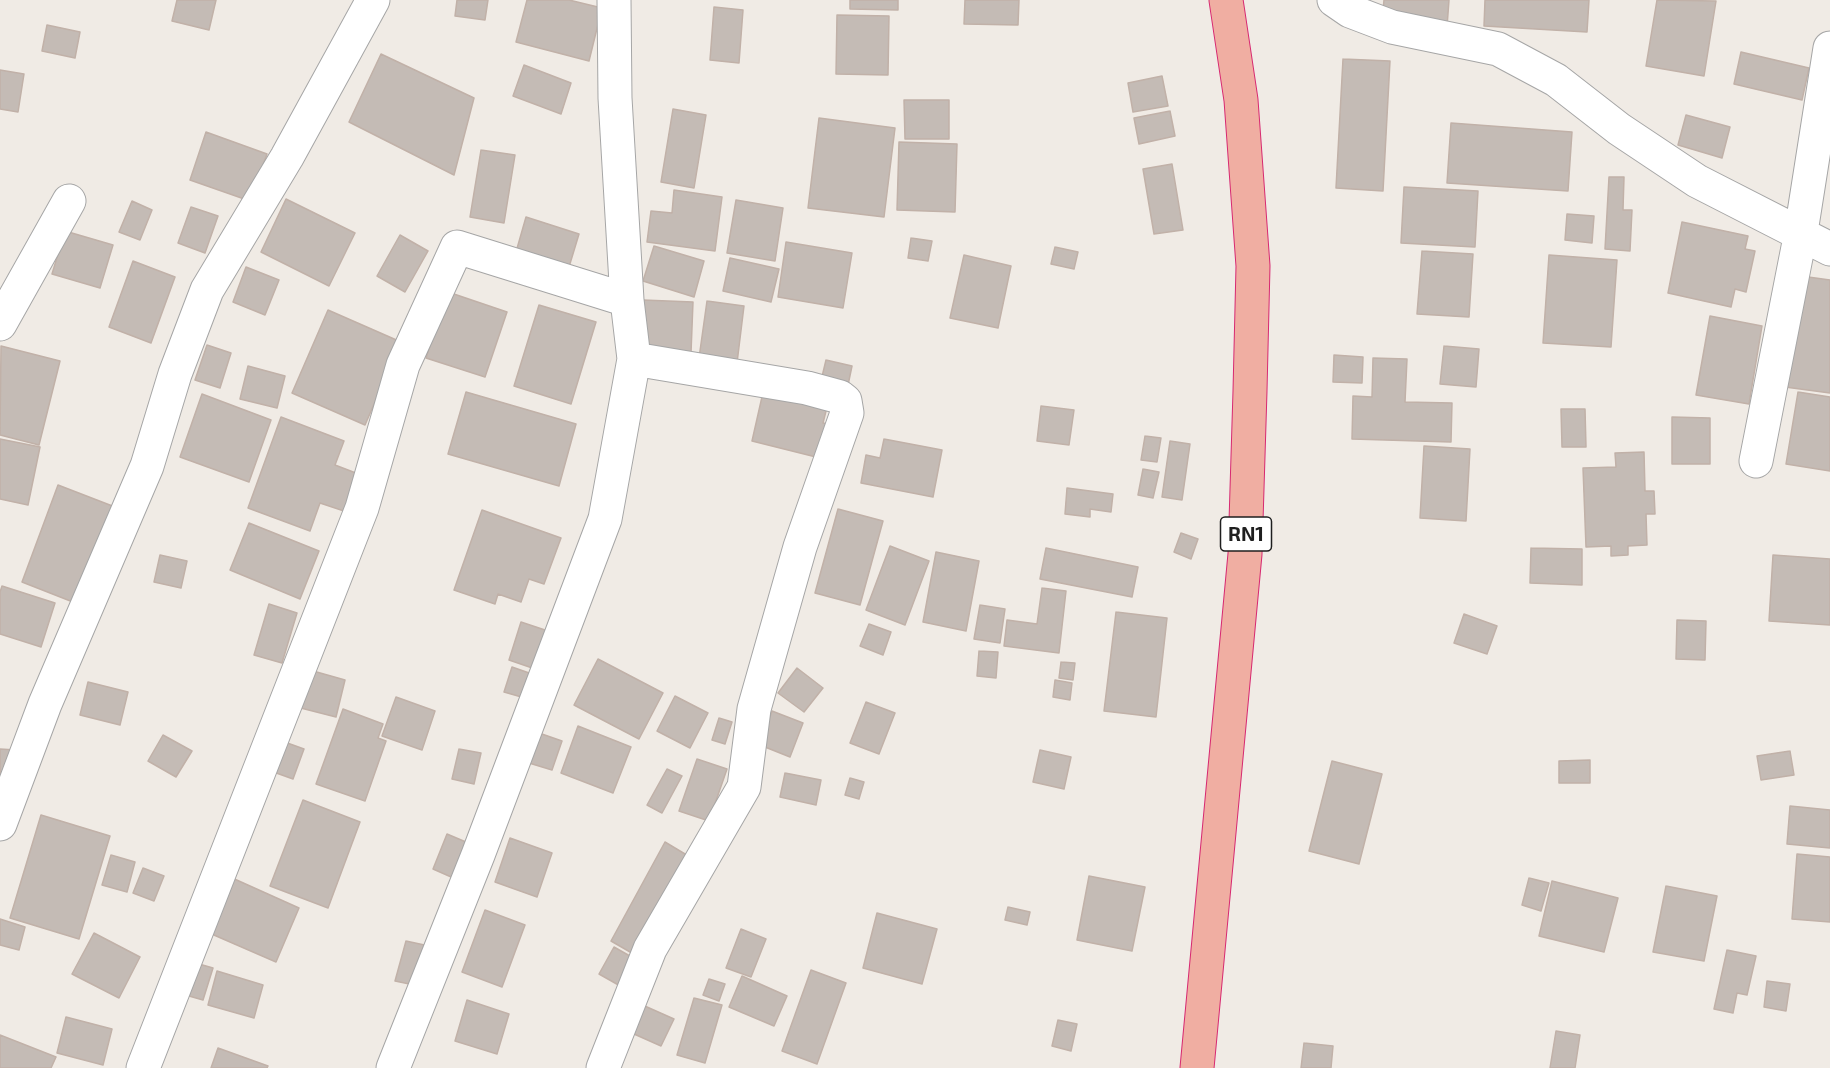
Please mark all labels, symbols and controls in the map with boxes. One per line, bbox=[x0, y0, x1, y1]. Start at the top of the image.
road number: RN1 bbox=[1220, 517, 1272, 551]

